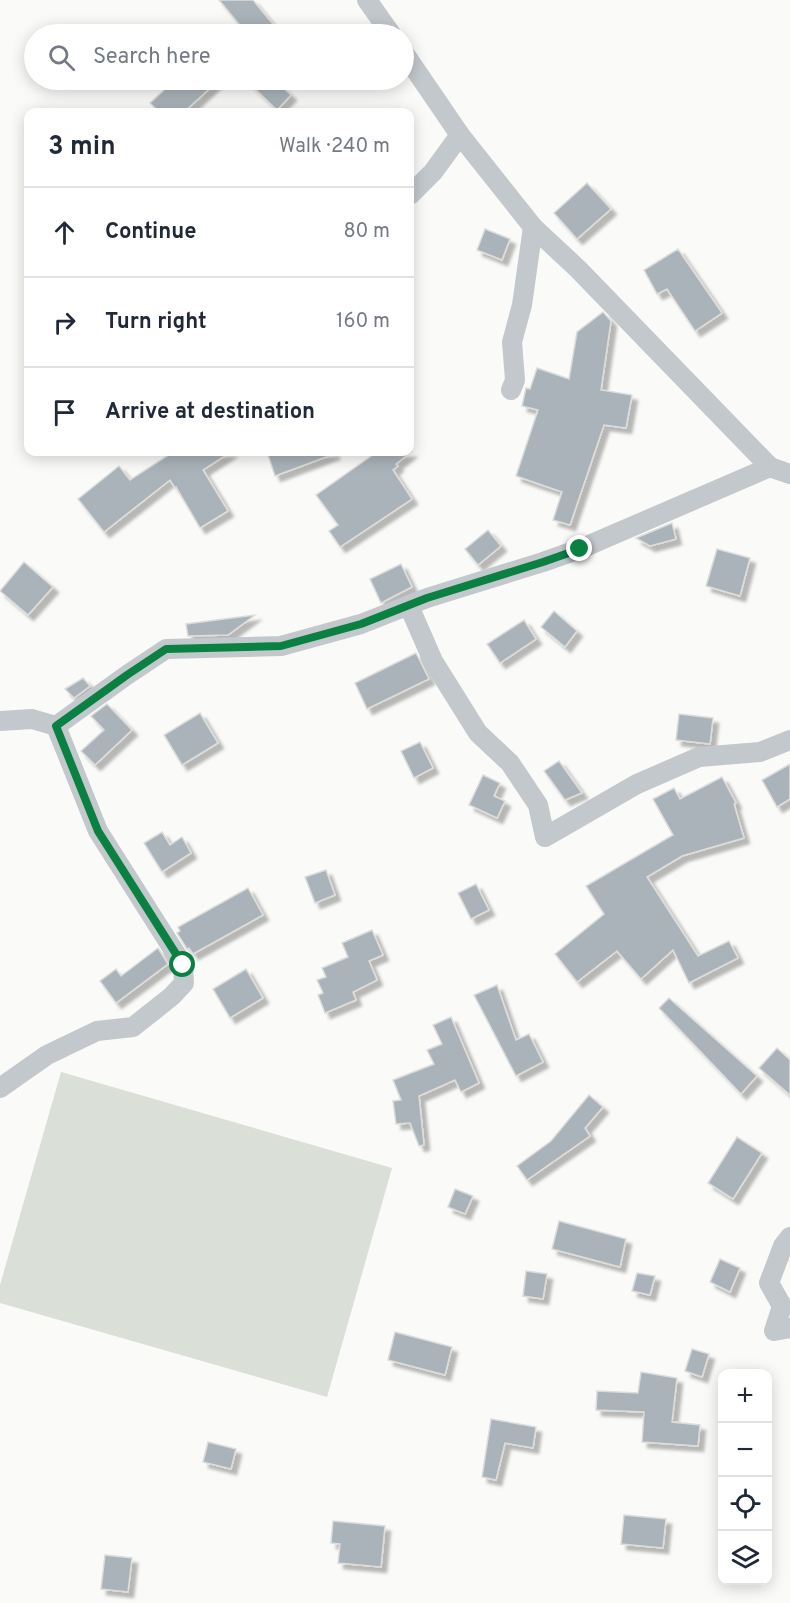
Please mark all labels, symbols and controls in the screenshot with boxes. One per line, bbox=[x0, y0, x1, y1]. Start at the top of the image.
search box bbox=[24, 24, 414, 90]
icon: search bbox=[45, 41, 78, 74]
text: Search here bbox=[93, 44, 211, 71]
text: 3 min bbox=[48, 131, 116, 164]
text: Walk · 240 m bbox=[279, 134, 390, 160]
icon: ahead bbox=[48, 216, 81, 249]
text: Continue bbox=[105, 219, 196, 246]
text: 80 m bbox=[344, 219, 390, 245]
icon: right bbox=[48, 306, 81, 339]
text: Turn right bbox=[105, 309, 207, 336]
text: 160 m bbox=[336, 309, 390, 335]
icon: arrive bbox=[48, 396, 81, 429]
text: Arrive at destination bbox=[105, 399, 315, 426]
route end bbox=[566, 535, 592, 561]
route start bbox=[169, 951, 195, 977]
map controls bbox=[718, 1369, 772, 1585]
button: + bbox=[718, 1369, 772, 1423]
button: − bbox=[718, 1423, 772, 1477]
button: locate bbox=[718, 1477, 772, 1531]
button: layers bbox=[718, 1531, 772, 1585]

